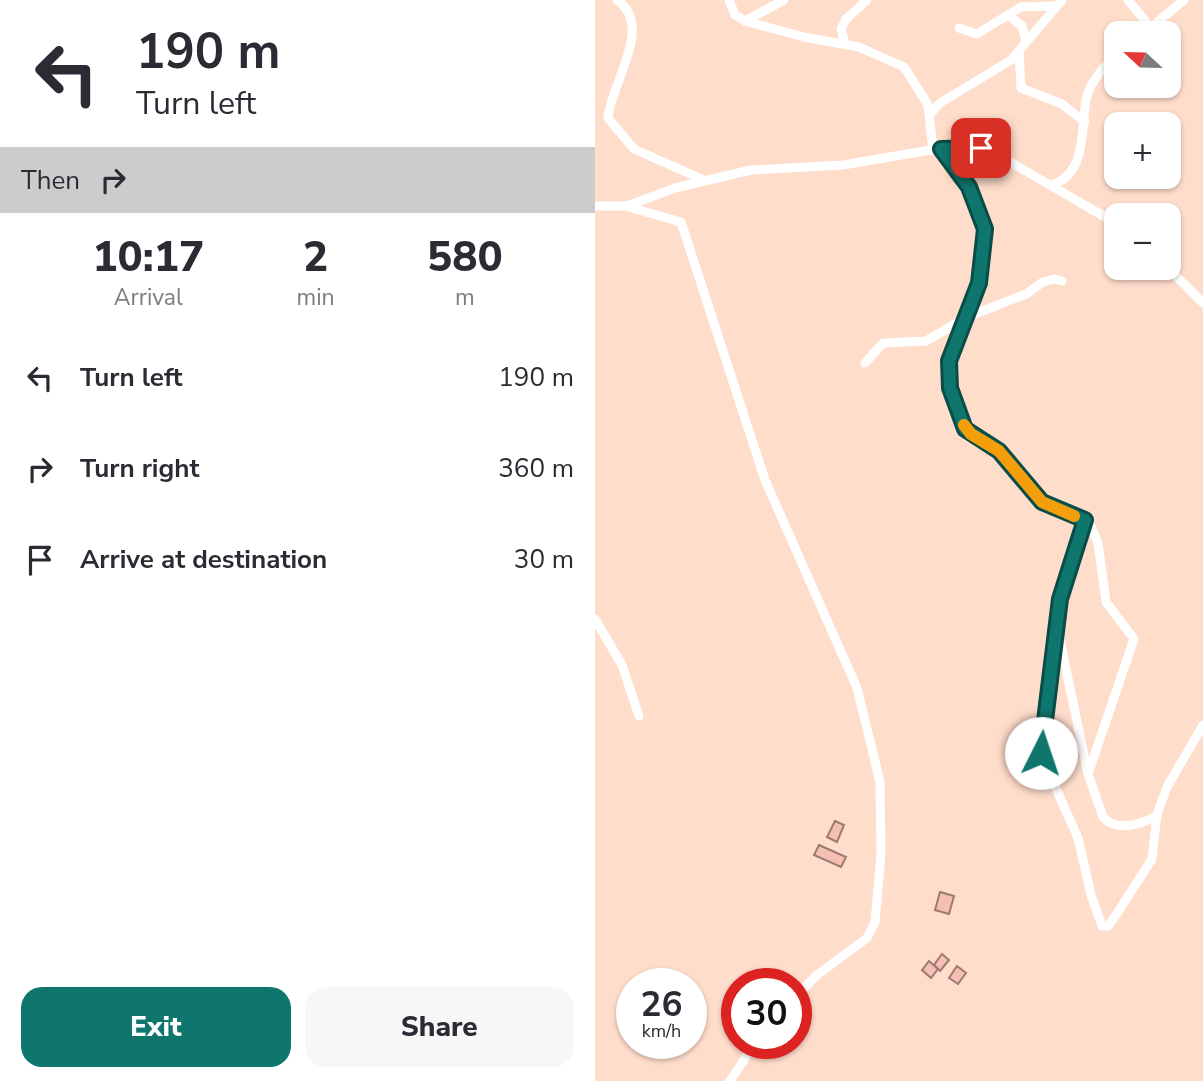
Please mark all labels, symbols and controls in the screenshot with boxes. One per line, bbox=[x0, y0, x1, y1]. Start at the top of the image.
text: 190 m bbox=[136, 18, 280, 85]
north arrow bbox=[1104, 21, 1181, 98]
map controls bbox=[1104, 21, 1181, 280]
icon: left bbox=[21, 28, 112, 119]
text: Turn left bbox=[136, 82, 256, 125]
button: + bbox=[1104, 112, 1181, 189]
pin bbox=[951, 118, 1011, 178]
icon: arrive bbox=[962, 129, 1000, 167]
icon: right bbox=[94, 161, 132, 199]
text: Then bbox=[21, 163, 80, 198]
button: − bbox=[1104, 203, 1181, 280]
text: 10:17 bbox=[92, 229, 204, 286]
text: 2 bbox=[303, 229, 328, 286]
text: 580 bbox=[427, 229, 503, 286]
text: Arrival bbox=[114, 282, 183, 313]
text: min bbox=[297, 282, 335, 313]
text: m bbox=[455, 282, 475, 313]
icon: left bbox=[21, 359, 59, 397]
text: Turn left bbox=[80, 360, 183, 395]
text: 190 m bbox=[498, 360, 574, 395]
icon: right bbox=[21, 450, 59, 488]
text: Turn right bbox=[80, 451, 199, 486]
text: 360 m bbox=[498, 451, 574, 486]
icon: arrive bbox=[21, 541, 59, 579]
text: Arrive at destination bbox=[80, 542, 327, 577]
text: 30 m bbox=[514, 542, 574, 577]
position arrow bbox=[1004, 716, 1078, 790]
speed limit sign: 30 bbox=[721, 968, 812, 1059]
text: 26 bbox=[640, 981, 683, 1028]
button: Exit bbox=[21, 987, 291, 1067]
button: Share bbox=[305, 987, 574, 1067]
text: km/h bbox=[642, 1019, 681, 1043]

